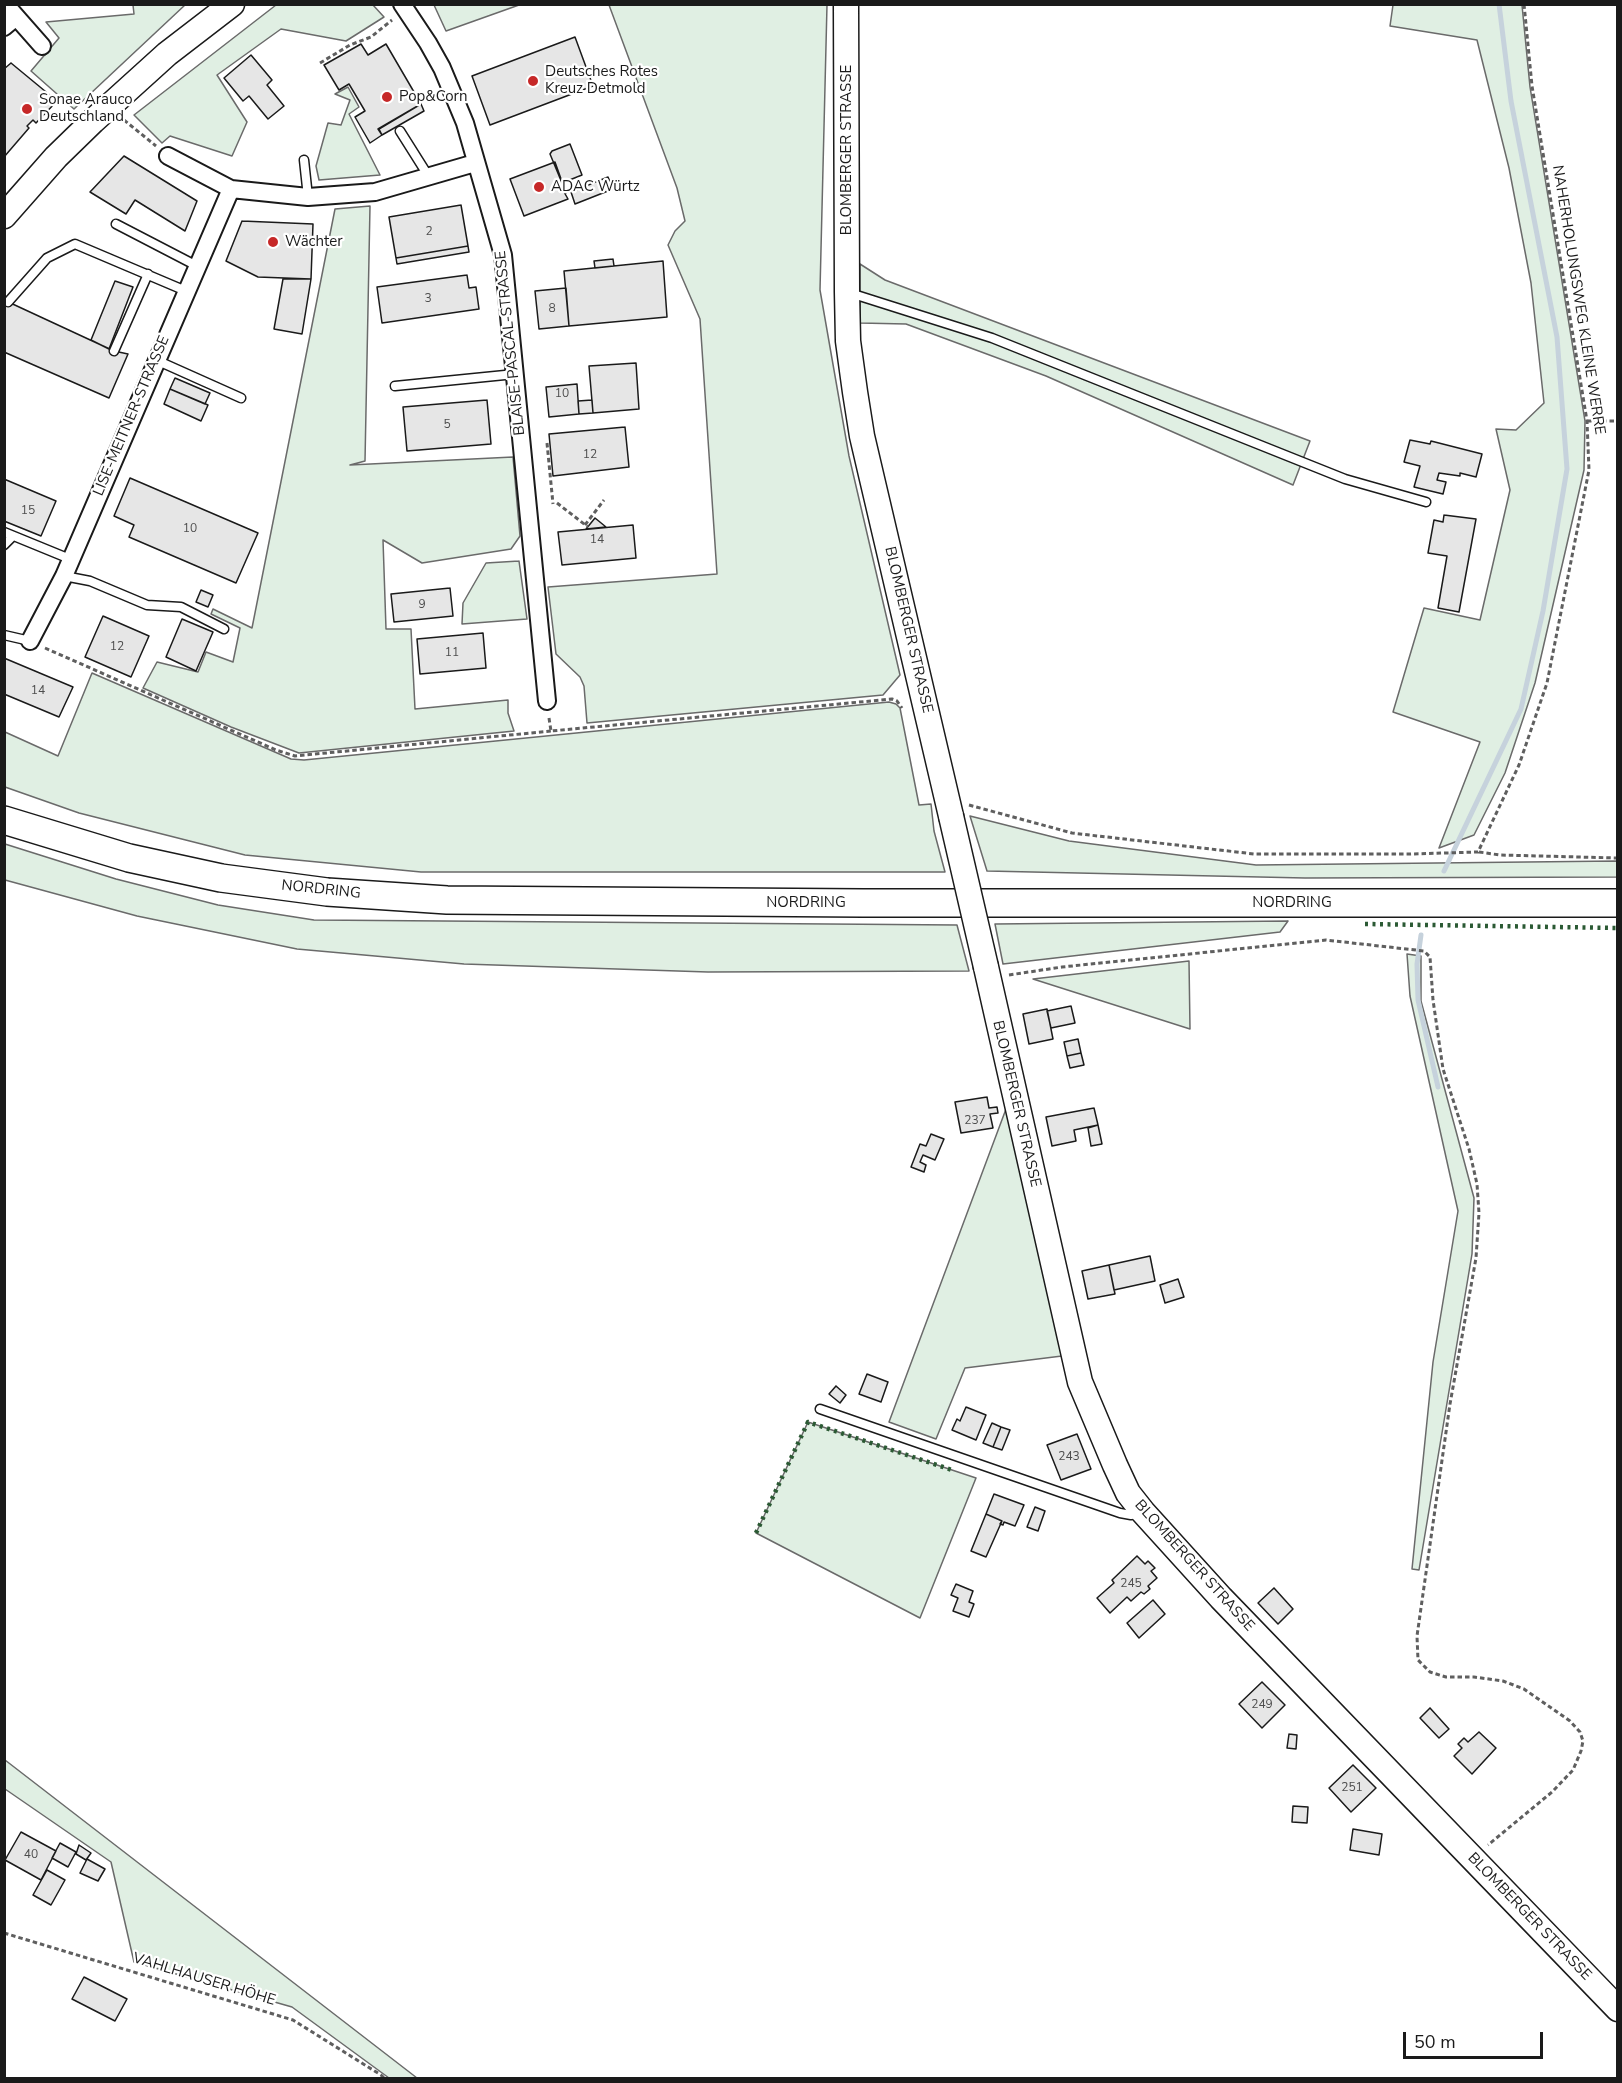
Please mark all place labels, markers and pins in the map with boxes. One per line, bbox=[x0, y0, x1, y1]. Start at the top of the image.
place label: Deutsches Rotes Kreuz Detmold bbox=[545, 63, 658, 98]
marker: Deutsches Rotes Kreuz Detmold bbox=[526, 74, 540, 88]
place label: Pop&Corn bbox=[399, 88, 467, 106]
marker: Pop&Corn bbox=[380, 90, 394, 104]
place label: Sonae Arauco Deutschland bbox=[39, 91, 133, 126]
marker: Sonae Arauco Deutschland bbox=[20, 102, 34, 116]
place label: ADAC Würtz bbox=[551, 178, 640, 196]
marker: ADAC Würtz bbox=[532, 180, 546, 194]
place label: Wächter bbox=[285, 233, 343, 251]
marker: Wächter bbox=[266, 235, 280, 249]

